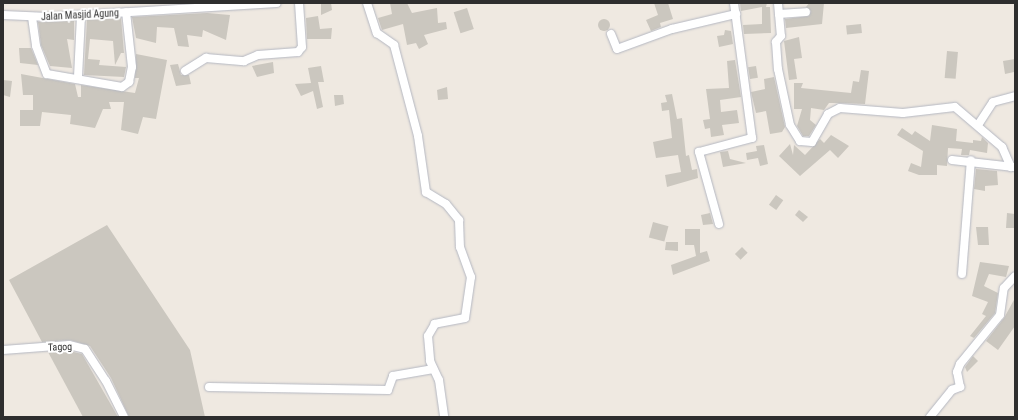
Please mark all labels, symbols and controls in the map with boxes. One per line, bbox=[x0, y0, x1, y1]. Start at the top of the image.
street label: Jalan Masjid Agung bbox=[41, 7, 119, 23]
street label: Tagog bbox=[48, 341, 72, 353]

